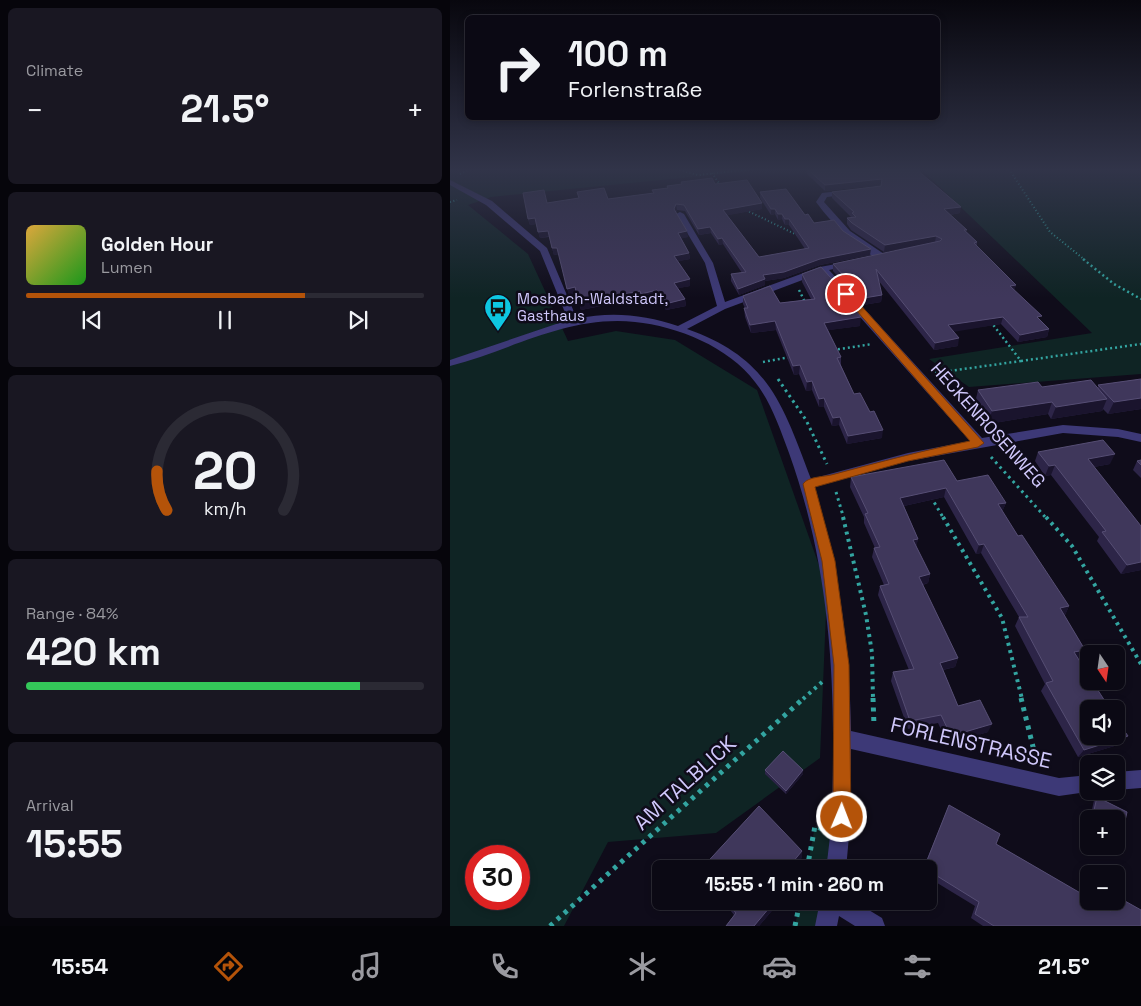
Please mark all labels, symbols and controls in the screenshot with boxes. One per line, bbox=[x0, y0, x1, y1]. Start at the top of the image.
text: 100 m bbox=[568, 32, 668, 76]
icon: right bbox=[485, 35, 550, 100]
text: Climate bbox=[26, 60, 83, 81]
text: Forlenstraße bbox=[568, 75, 702, 103]
text: 21.5° bbox=[181, 85, 269, 133]
text: − bbox=[26, 92, 43, 128]
text: + bbox=[407, 92, 424, 128]
text: Golden Hour bbox=[101, 232, 213, 257]
text: Lumen bbox=[101, 257, 153, 278]
pin bbox=[825, 273, 867, 315]
icon: arrive bbox=[832, 280, 860, 308]
place label: Mosbach-Waldstadt, Gasthaus bbox=[517, 289, 668, 325]
bus stop icon: Mosbach-Waldstadt, Gasthaus bbox=[483, 293, 513, 332]
icon: previous bbox=[78, 306, 106, 334]
icon: pause bbox=[211, 306, 239, 334]
icon: next bbox=[344, 306, 372, 334]
street label: HECKENROSENWEG bbox=[926, 357, 1051, 492]
text: 20 bbox=[193, 438, 257, 504]
text: km/h bbox=[204, 497, 246, 520]
text: Range · 84% bbox=[26, 603, 118, 624]
text: 420 km bbox=[26, 628, 161, 676]
north arrow bbox=[1080, 645, 1125, 690]
map controls bbox=[1080, 645, 1125, 910]
button: sound bbox=[1080, 700, 1125, 745]
street label: FORLENSTRASSE bbox=[888, 711, 1054, 774]
street label: AM TALBLICK bbox=[628, 729, 742, 836]
button: layers bbox=[1080, 755, 1125, 800]
position arrow bbox=[815, 790, 867, 842]
text: Arrival bbox=[26, 795, 74, 816]
button: + bbox=[1080, 810, 1125, 855]
text: 15:55 bbox=[26, 820, 123, 868]
speed limit sign: 30 bbox=[465, 845, 530, 910]
button: − bbox=[1080, 865, 1125, 910]
text: 15:55 · 1 min · 260 m bbox=[705, 872, 884, 897]
icon: directions bbox=[211, 949, 246, 984]
icon: music bbox=[349, 949, 384, 984]
icon: phone bbox=[487, 949, 522, 984]
icon: climate bbox=[625, 949, 660, 984]
icon: car bbox=[762, 949, 797, 984]
icon: filters bbox=[900, 949, 935, 984]
text: 15:54 bbox=[51, 952, 108, 980]
text: 21.5° bbox=[1038, 952, 1090, 980]

